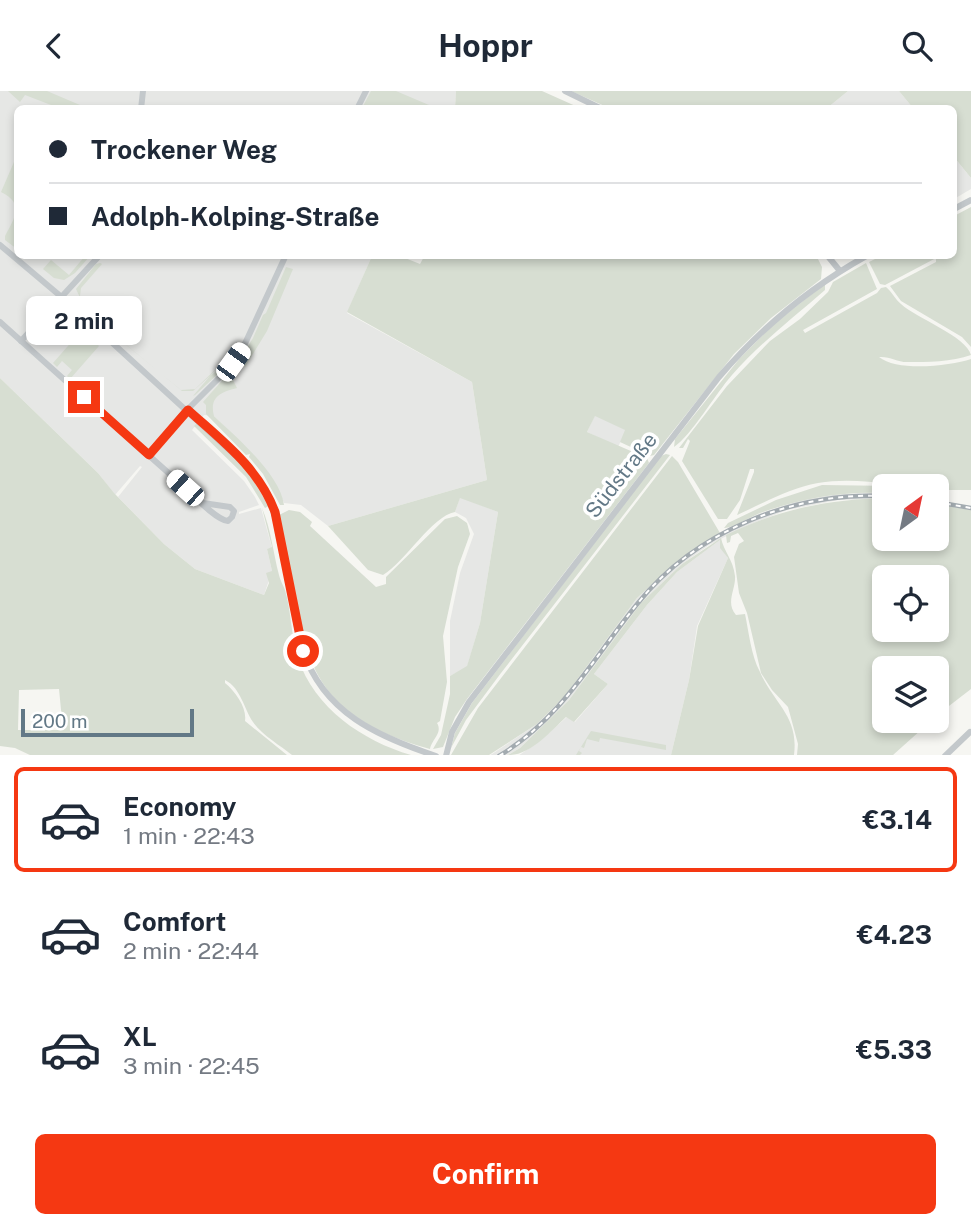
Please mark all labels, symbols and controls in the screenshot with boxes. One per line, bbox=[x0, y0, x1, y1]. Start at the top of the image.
icon: back bbox=[35, 27, 73, 65]
text: Hoppr bbox=[438, 27, 533, 64]
icon: search bbox=[898, 27, 936, 65]
text: Trockener Weg bbox=[91, 134, 277, 165]
text: Adolph-Kolping-Straße bbox=[91, 201, 380, 232]
callout: 2 min bbox=[26, 295, 142, 345]
text: 2 min bbox=[54, 307, 114, 334]
car bbox=[213, 339, 254, 385]
route end bbox=[68, 381, 100, 413]
street label: Südstraße bbox=[580, 427, 662, 523]
car bbox=[163, 466, 208, 510]
north arrow bbox=[872, 474, 948, 551]
map controls bbox=[872, 474, 949, 733]
button: locate bbox=[872, 565, 949, 642]
route start bbox=[287, 635, 319, 667]
button: layers bbox=[872, 656, 949, 733]
scale bar bbox=[21, 706, 194, 738]
text: 200 m bbox=[32, 710, 88, 732]
icon: car bbox=[39, 788, 102, 851]
text: Economy bbox=[123, 791, 236, 822]
text: €3.14 bbox=[863, 804, 932, 835]
text: 1 min · 22:43 bbox=[123, 822, 255, 849]
icon: car bbox=[39, 903, 102, 966]
text: Comfort bbox=[123, 906, 226, 937]
text: €4.23 bbox=[857, 919, 932, 950]
text: 2 min · 22:44 bbox=[123, 937, 259, 964]
icon: car bbox=[39, 1018, 102, 1081]
text: XL bbox=[123, 1021, 157, 1052]
text: €5.33 bbox=[856, 1034, 932, 1065]
text: 3 min · 22:45 bbox=[123, 1052, 260, 1079]
button: Confirm bbox=[35, 1134, 936, 1214]

